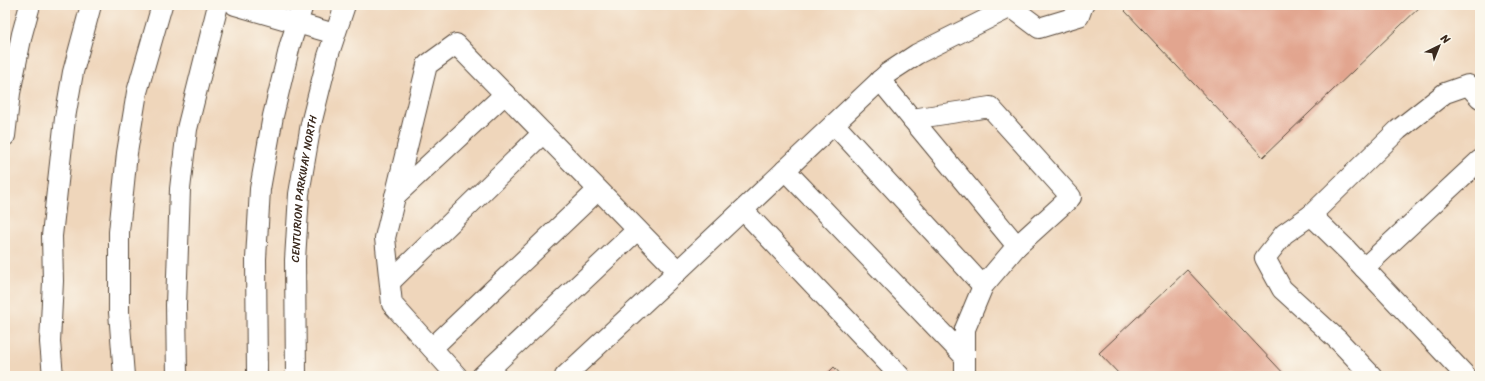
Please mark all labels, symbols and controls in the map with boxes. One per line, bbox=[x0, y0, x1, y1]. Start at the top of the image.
north arrow bbox=[1419, 26, 1459, 66]
text: N bbox=[1435, 29, 1455, 49]
street label: CENTURION PARKWAY NORTH bbox=[285, 113, 322, 263]

